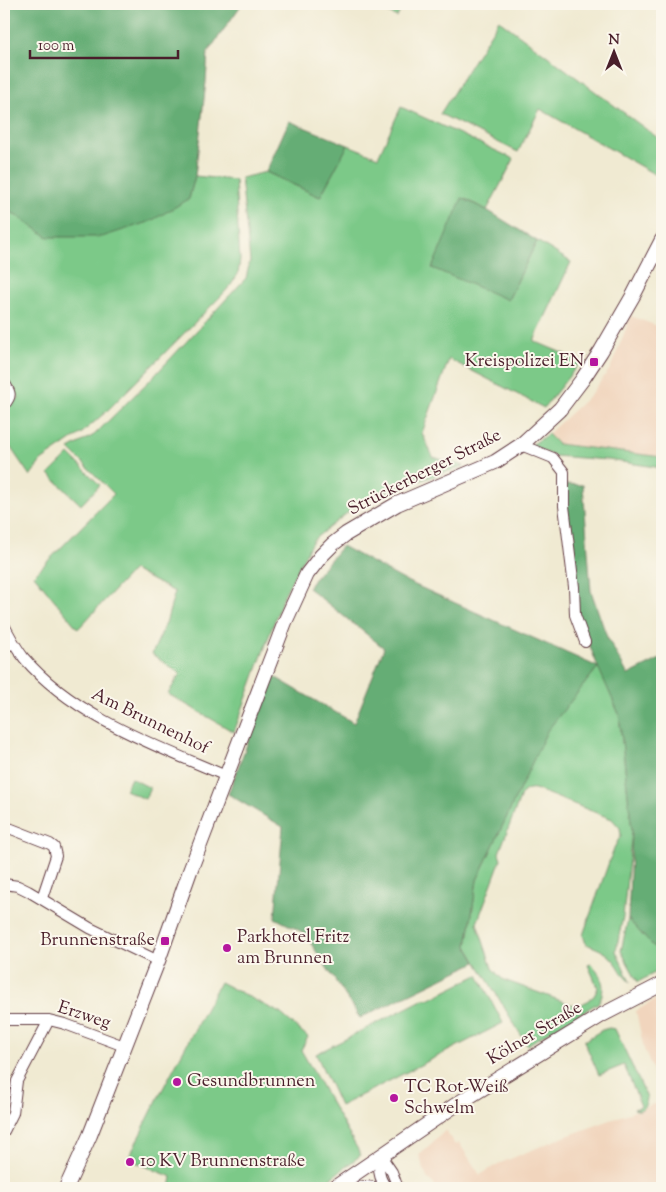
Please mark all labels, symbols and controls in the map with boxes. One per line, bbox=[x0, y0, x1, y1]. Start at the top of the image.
scale bar bbox=[30, 28, 178, 60]
north arrow bbox=[588, 28, 638, 78]
text: N bbox=[608, 31, 620, 51]
text: 100 m bbox=[38, 36, 75, 57]
place label: Kreispolizei EN bbox=[465, 349, 584, 375]
marker: Kreispolizei EN bbox=[588, 356, 600, 368]
street label: Strückerberger Straße bbox=[344, 423, 506, 523]
street label: Am Brunnenhof bbox=[87, 682, 214, 762]
place label: Parkhotel Fritz am Brunnen bbox=[237, 925, 349, 972]
place label: Brunnenstraße bbox=[40, 928, 155, 954]
marker: Brunnenstraße bbox=[159, 935, 171, 947]
marker: Parkhotel Fritz am Brunnen bbox=[221, 942, 233, 954]
street label: Erzweg bbox=[54, 995, 114, 1037]
street label: Kölner Straße bbox=[483, 995, 587, 1073]
place label: Gesundbrunnen bbox=[187, 1069, 316, 1095]
place label: TC Rot-Weiß Schwelm bbox=[404, 1075, 509, 1122]
marker: Gesundbrunnen bbox=[171, 1076, 183, 1088]
marker: TC Rot-Weiß Schwelm bbox=[388, 1092, 400, 1104]
place label: 10 KV Brunnenstraße bbox=[140, 1149, 305, 1175]
marker: 10 KV Brunnenstraße bbox=[124, 1156, 136, 1168]

